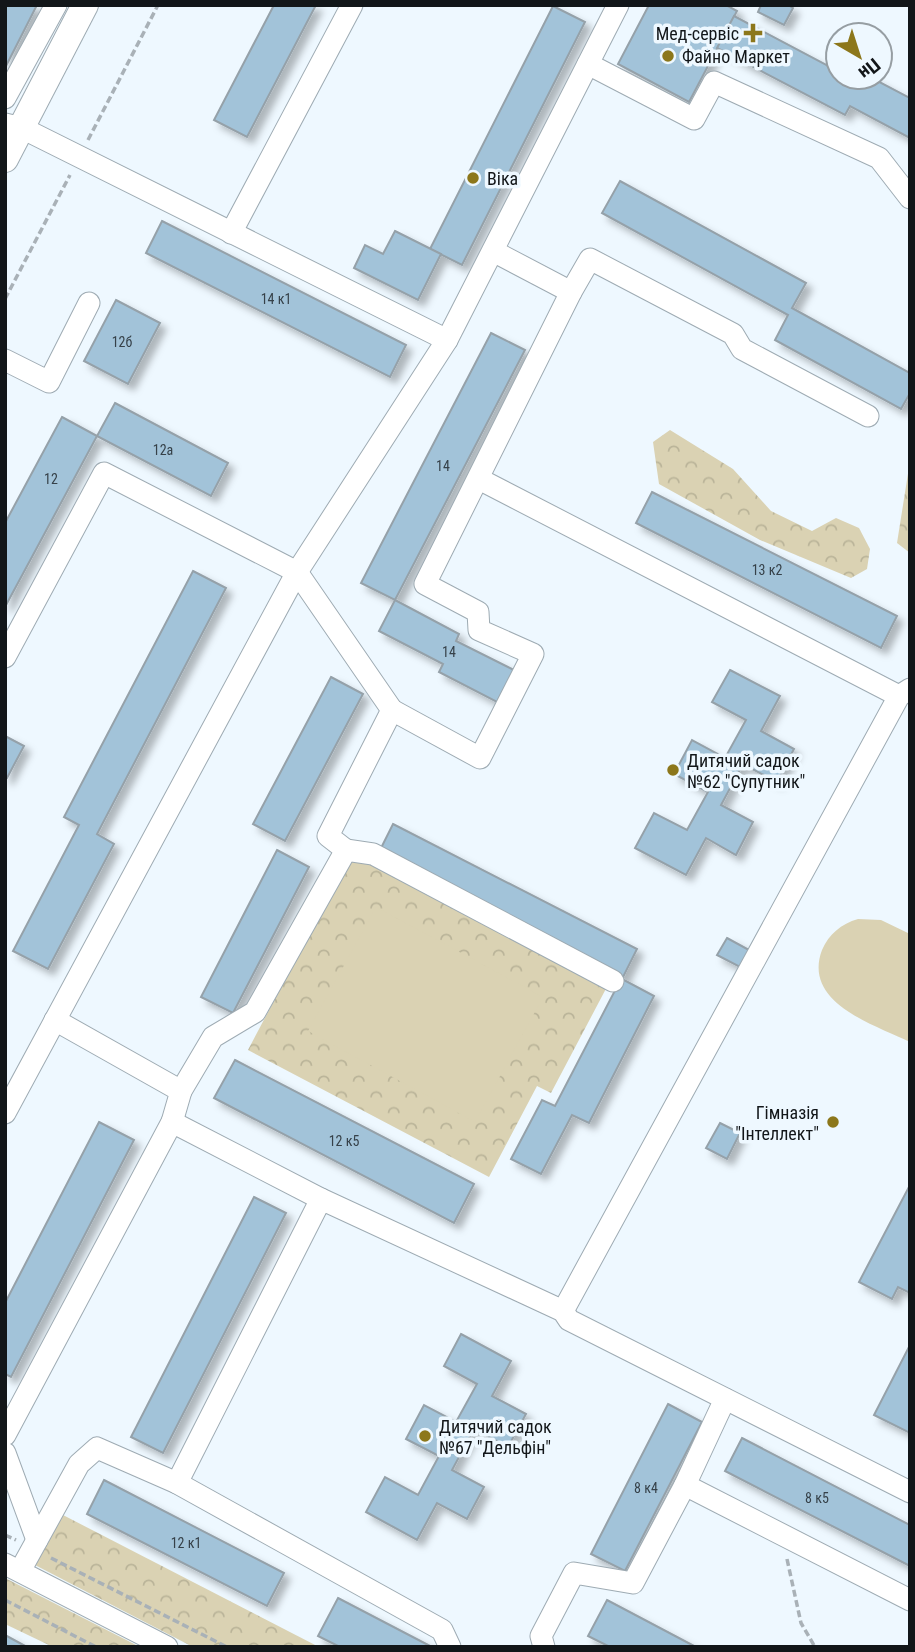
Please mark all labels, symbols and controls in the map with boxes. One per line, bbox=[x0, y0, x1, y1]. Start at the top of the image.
north arrow bbox=[824, 21, 894, 91]
place label: Мед-сервіс bbox=[656, 23, 739, 44]
marker: Мед-сервіс bbox=[745, 25, 761, 41]
place label: Файно Маркет bbox=[682, 46, 790, 67]
marker: Файно Маркет bbox=[660, 48, 676, 64]
text: Пн bbox=[854, 53, 885, 84]
place label: Віка bbox=[487, 168, 518, 189]
marker: Віка bbox=[465, 170, 481, 186]
house number: 14 к1 bbox=[261, 291, 291, 307]
house number: 12б bbox=[112, 334, 133, 350]
house number: 12а bbox=[153, 442, 173, 458]
house number: 14 bbox=[436, 458, 450, 474]
house number: 12 bbox=[44, 471, 58, 487]
house number: 13 к2 bbox=[752, 562, 782, 578]
house number: 14 bbox=[442, 644, 456, 660]
place label: Дитячий садок №62 "Супутник" bbox=[687, 750, 805, 792]
marker: Дитячий садок №62 "Супутник" bbox=[665, 762, 681, 778]
place label: Гімназія "Інтеллект" bbox=[735, 1102, 819, 1144]
marker: Гімназія "Інтеллект" bbox=[825, 1114, 841, 1130]
house number: 12 к5 bbox=[329, 1133, 359, 1149]
place label: Дитячий садок №67 "Дельфін" bbox=[439, 1416, 552, 1458]
marker: Дитячий садок №67 "Дельфін" bbox=[417, 1428, 433, 1444]
house number: 8 к4 bbox=[634, 1480, 658, 1496]
house number: 8 к5 bbox=[805, 1490, 829, 1506]
house number: 12 к1 bbox=[171, 1535, 201, 1551]

